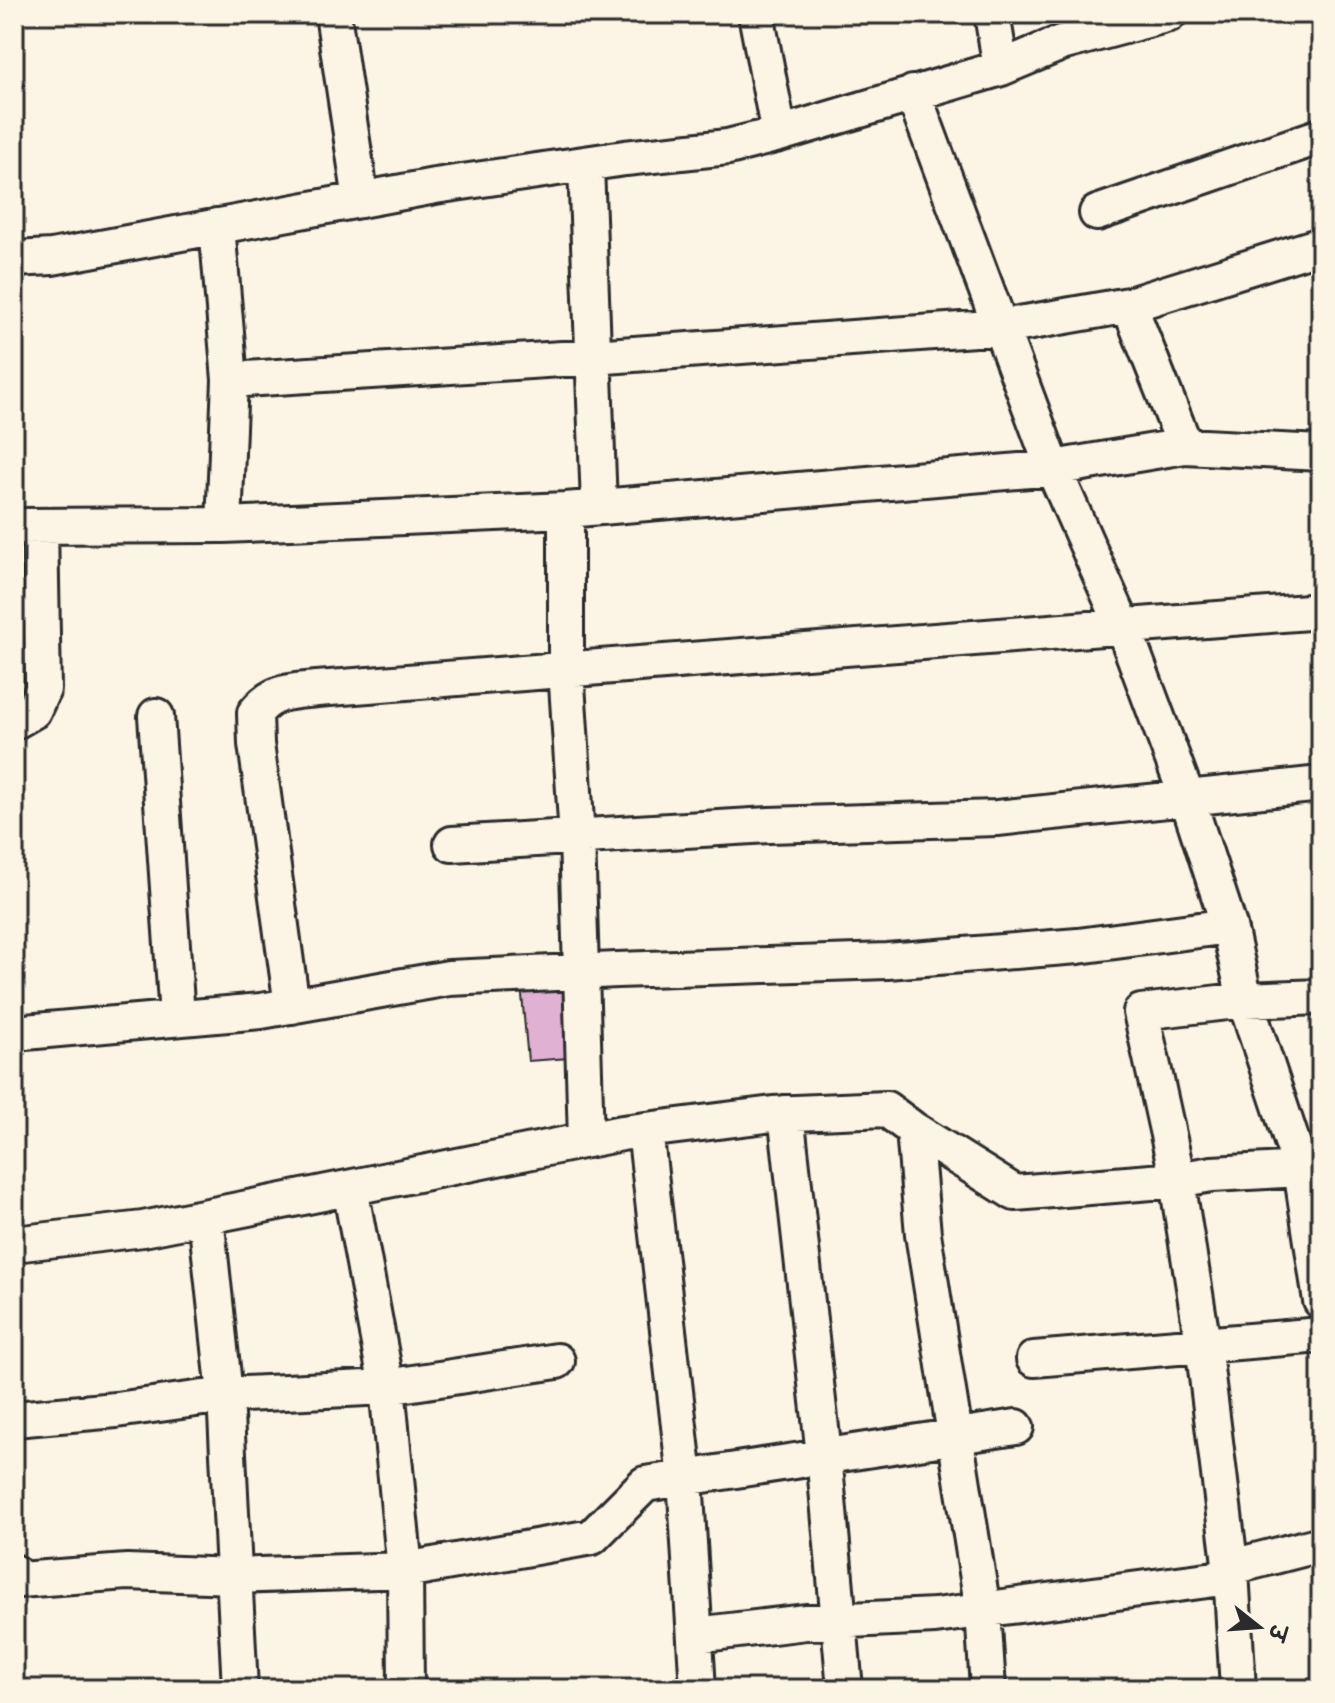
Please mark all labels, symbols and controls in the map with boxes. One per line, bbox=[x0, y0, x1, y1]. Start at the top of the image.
north arrow bbox=[1219, 1587, 1299, 1667]
text: उ bbox=[1257, 1618, 1293, 1646]

